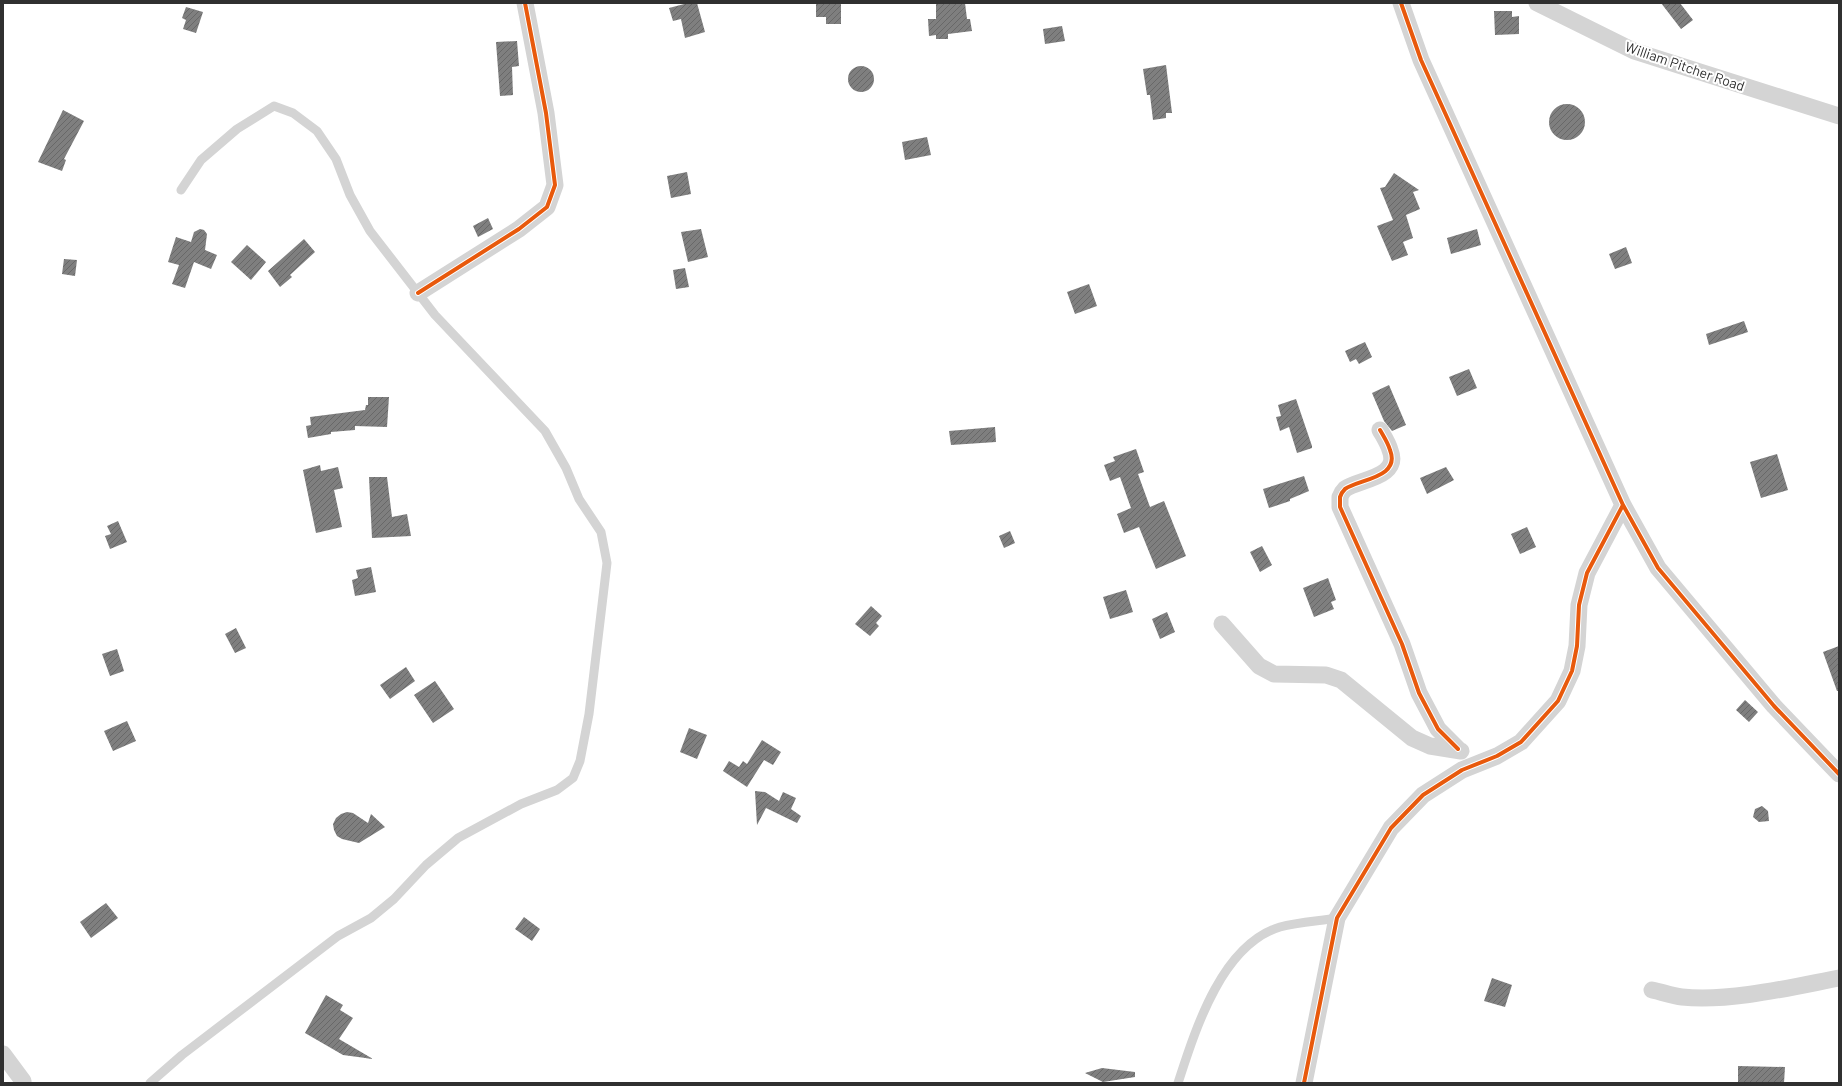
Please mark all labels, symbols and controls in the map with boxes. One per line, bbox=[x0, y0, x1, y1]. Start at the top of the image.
street label: William Pitcher Road bbox=[1623, 38, 1747, 94]

